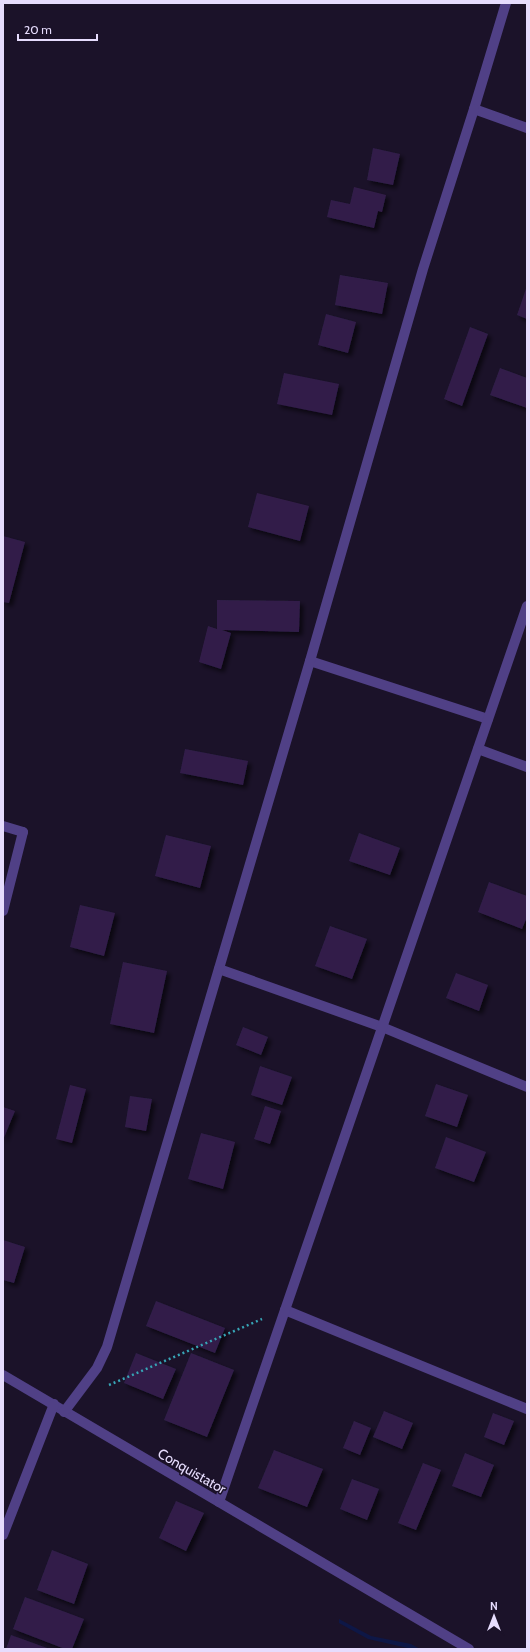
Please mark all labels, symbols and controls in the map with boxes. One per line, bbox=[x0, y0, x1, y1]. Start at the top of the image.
scale bar bbox=[18, 16, 97, 42]
text: 20 m bbox=[24, 22, 52, 37]
street label: Conquistator bbox=[155, 1444, 230, 1498]
north arrow bbox=[474, 1596, 514, 1636]
text: N bbox=[490, 1599, 498, 1613]

